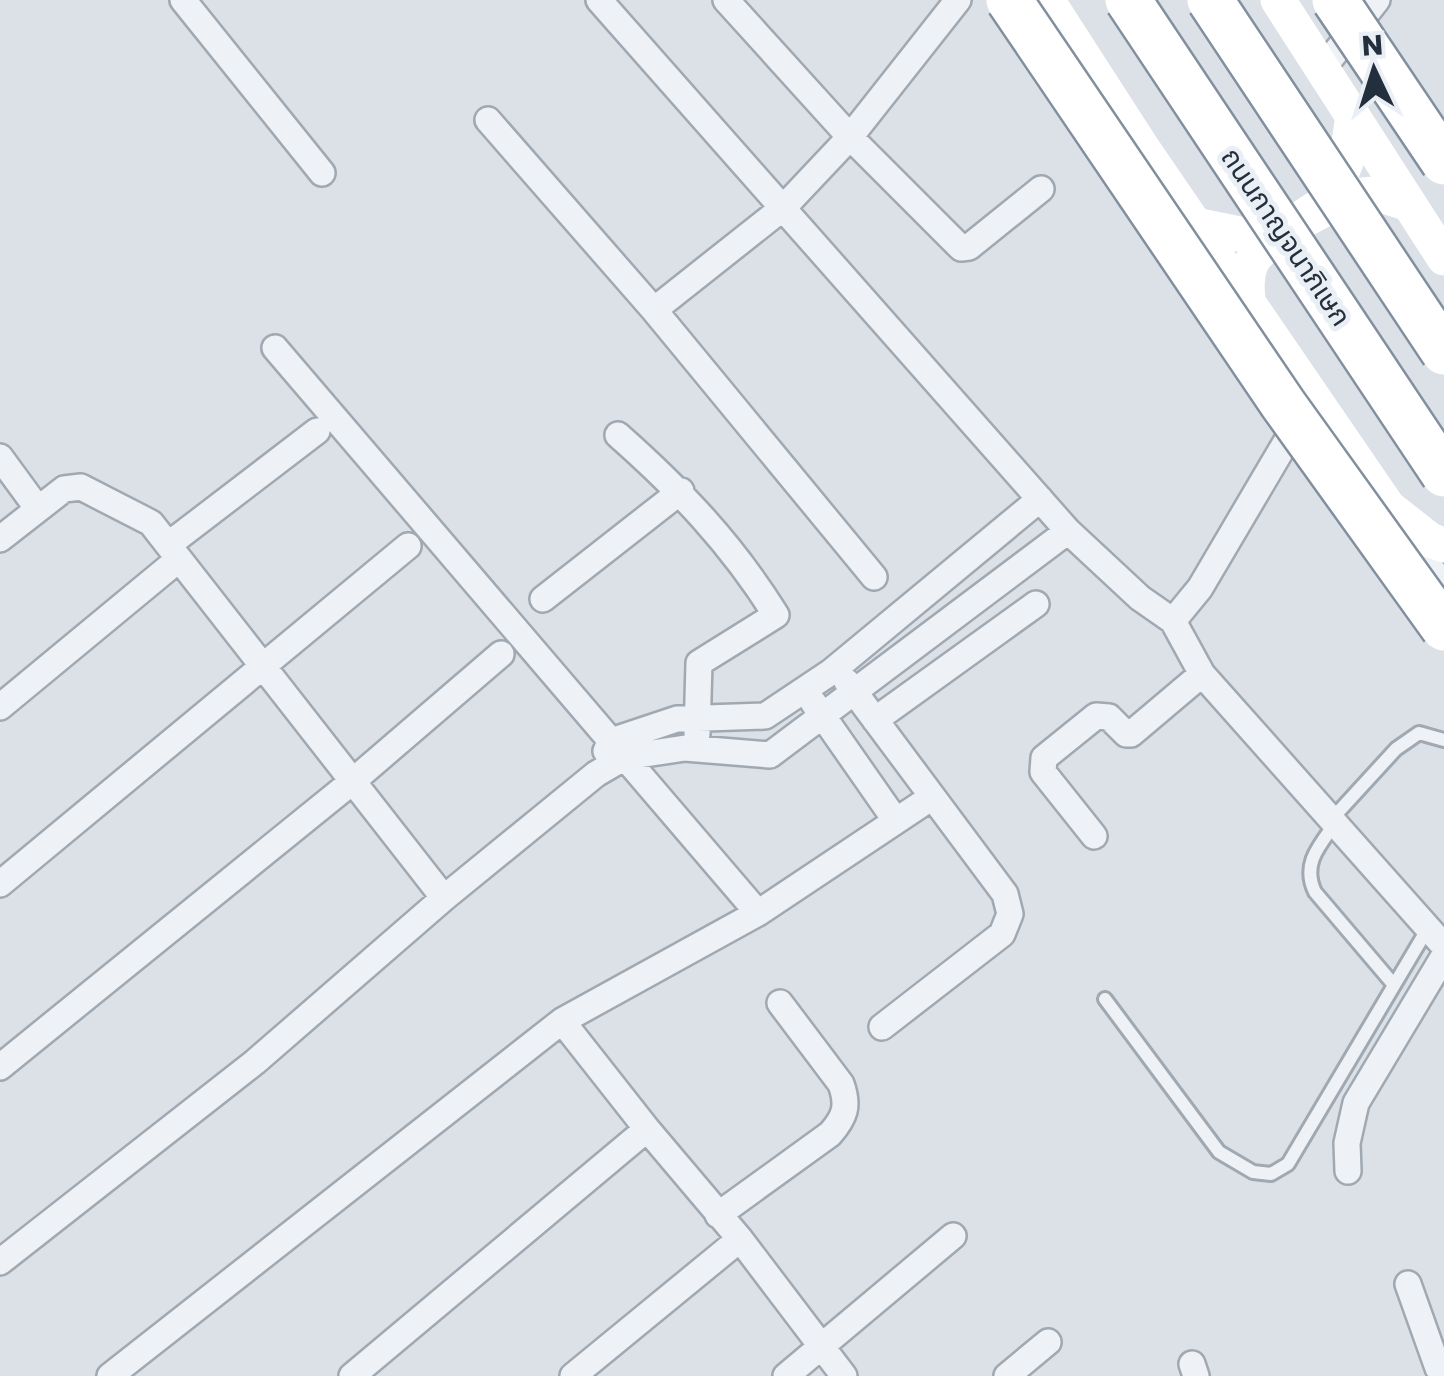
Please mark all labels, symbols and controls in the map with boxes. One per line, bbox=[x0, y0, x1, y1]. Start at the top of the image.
north arrow bbox=[1324, 20, 1424, 120]
text: N bbox=[1360, 25, 1384, 66]
street label: ถนนกาญจนาภิเษก bbox=[1212, 140, 1360, 334]

